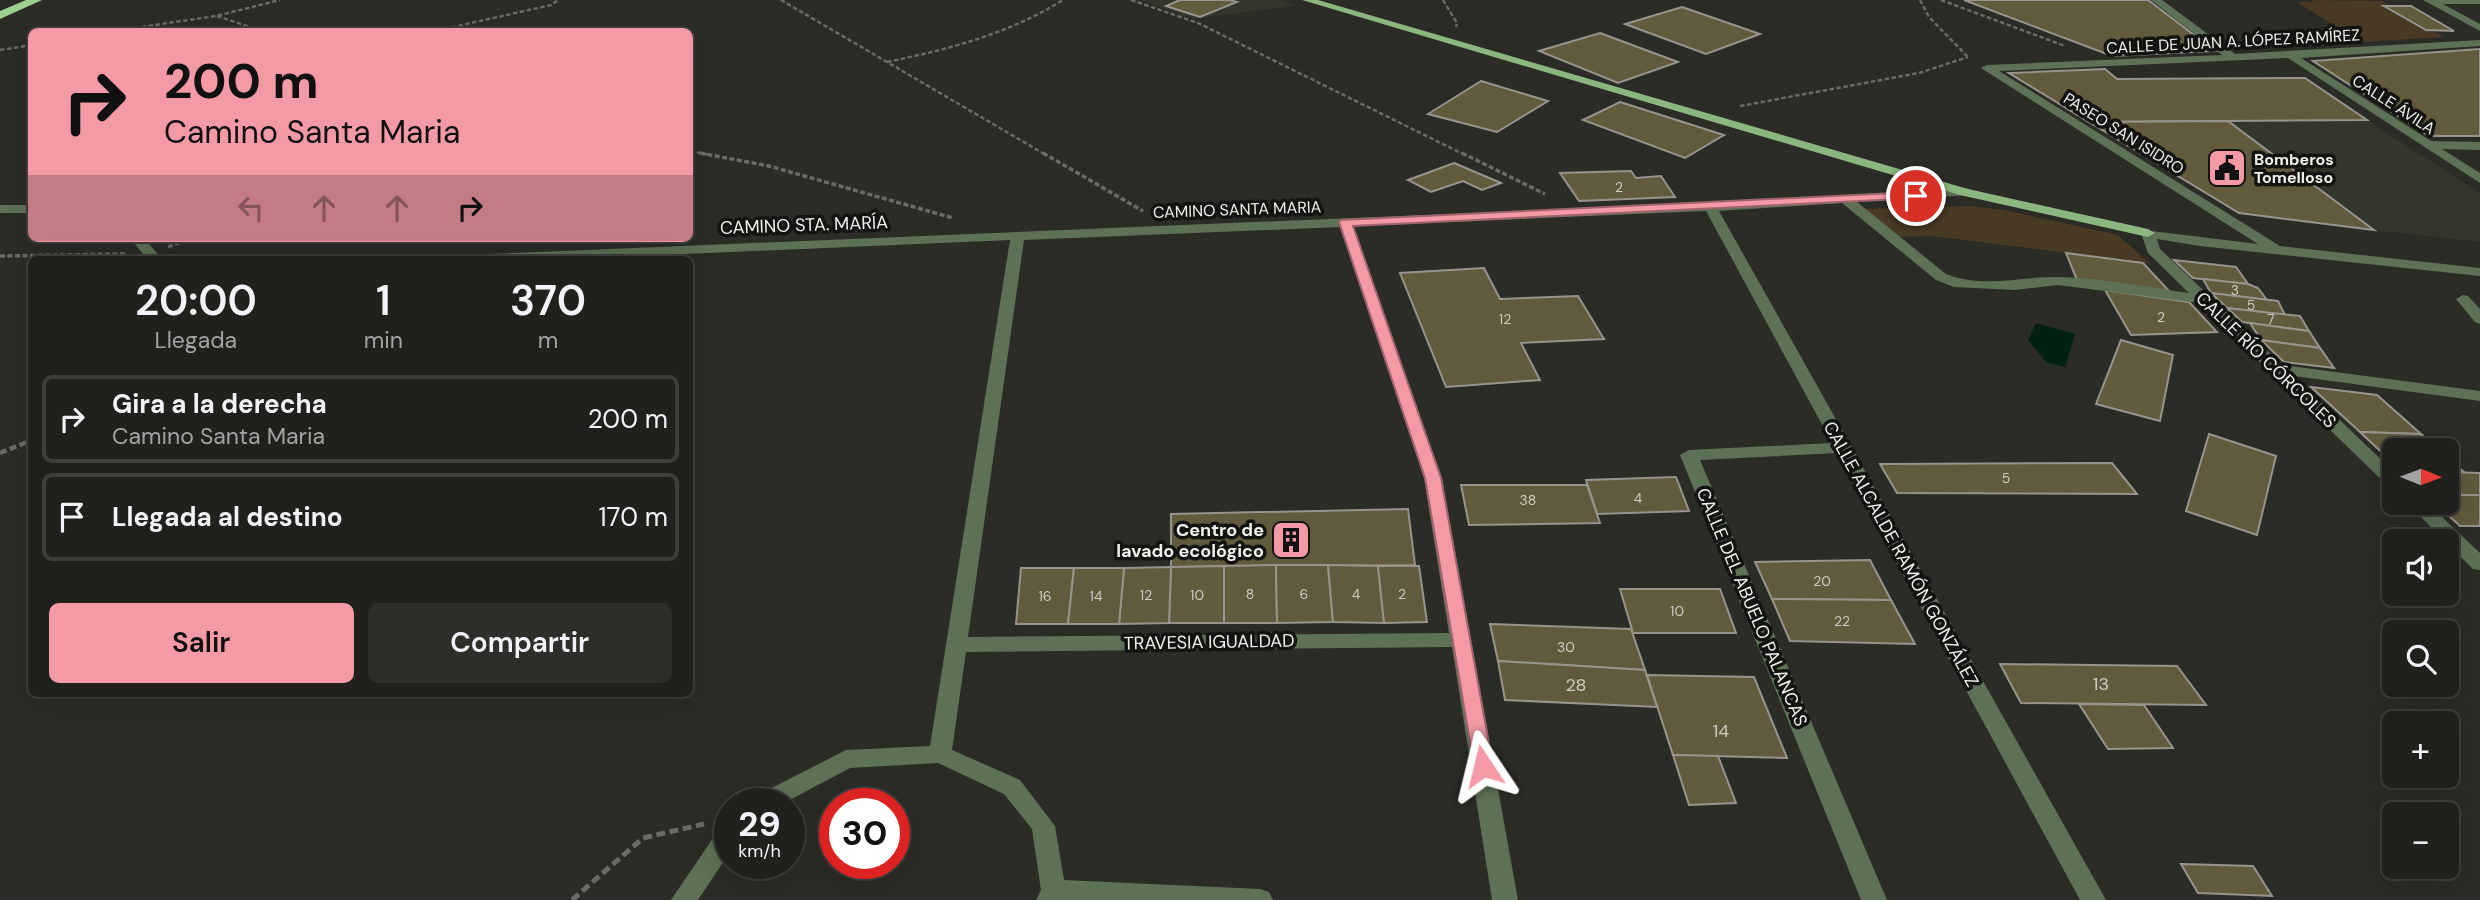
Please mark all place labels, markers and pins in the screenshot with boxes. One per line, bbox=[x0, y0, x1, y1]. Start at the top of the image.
public building icon: Bomberos Tomelloso bbox=[2206, 147, 2248, 189]
place label: Bomberos Tomelloso bbox=[2254, 149, 2334, 188]
pin bbox=[1886, 166, 1946, 226]
place label: Centro de lavado ecológico bbox=[1116, 518, 1264, 563]
building icon: Centro de lavado ecológico bbox=[1270, 519, 1312, 561]

